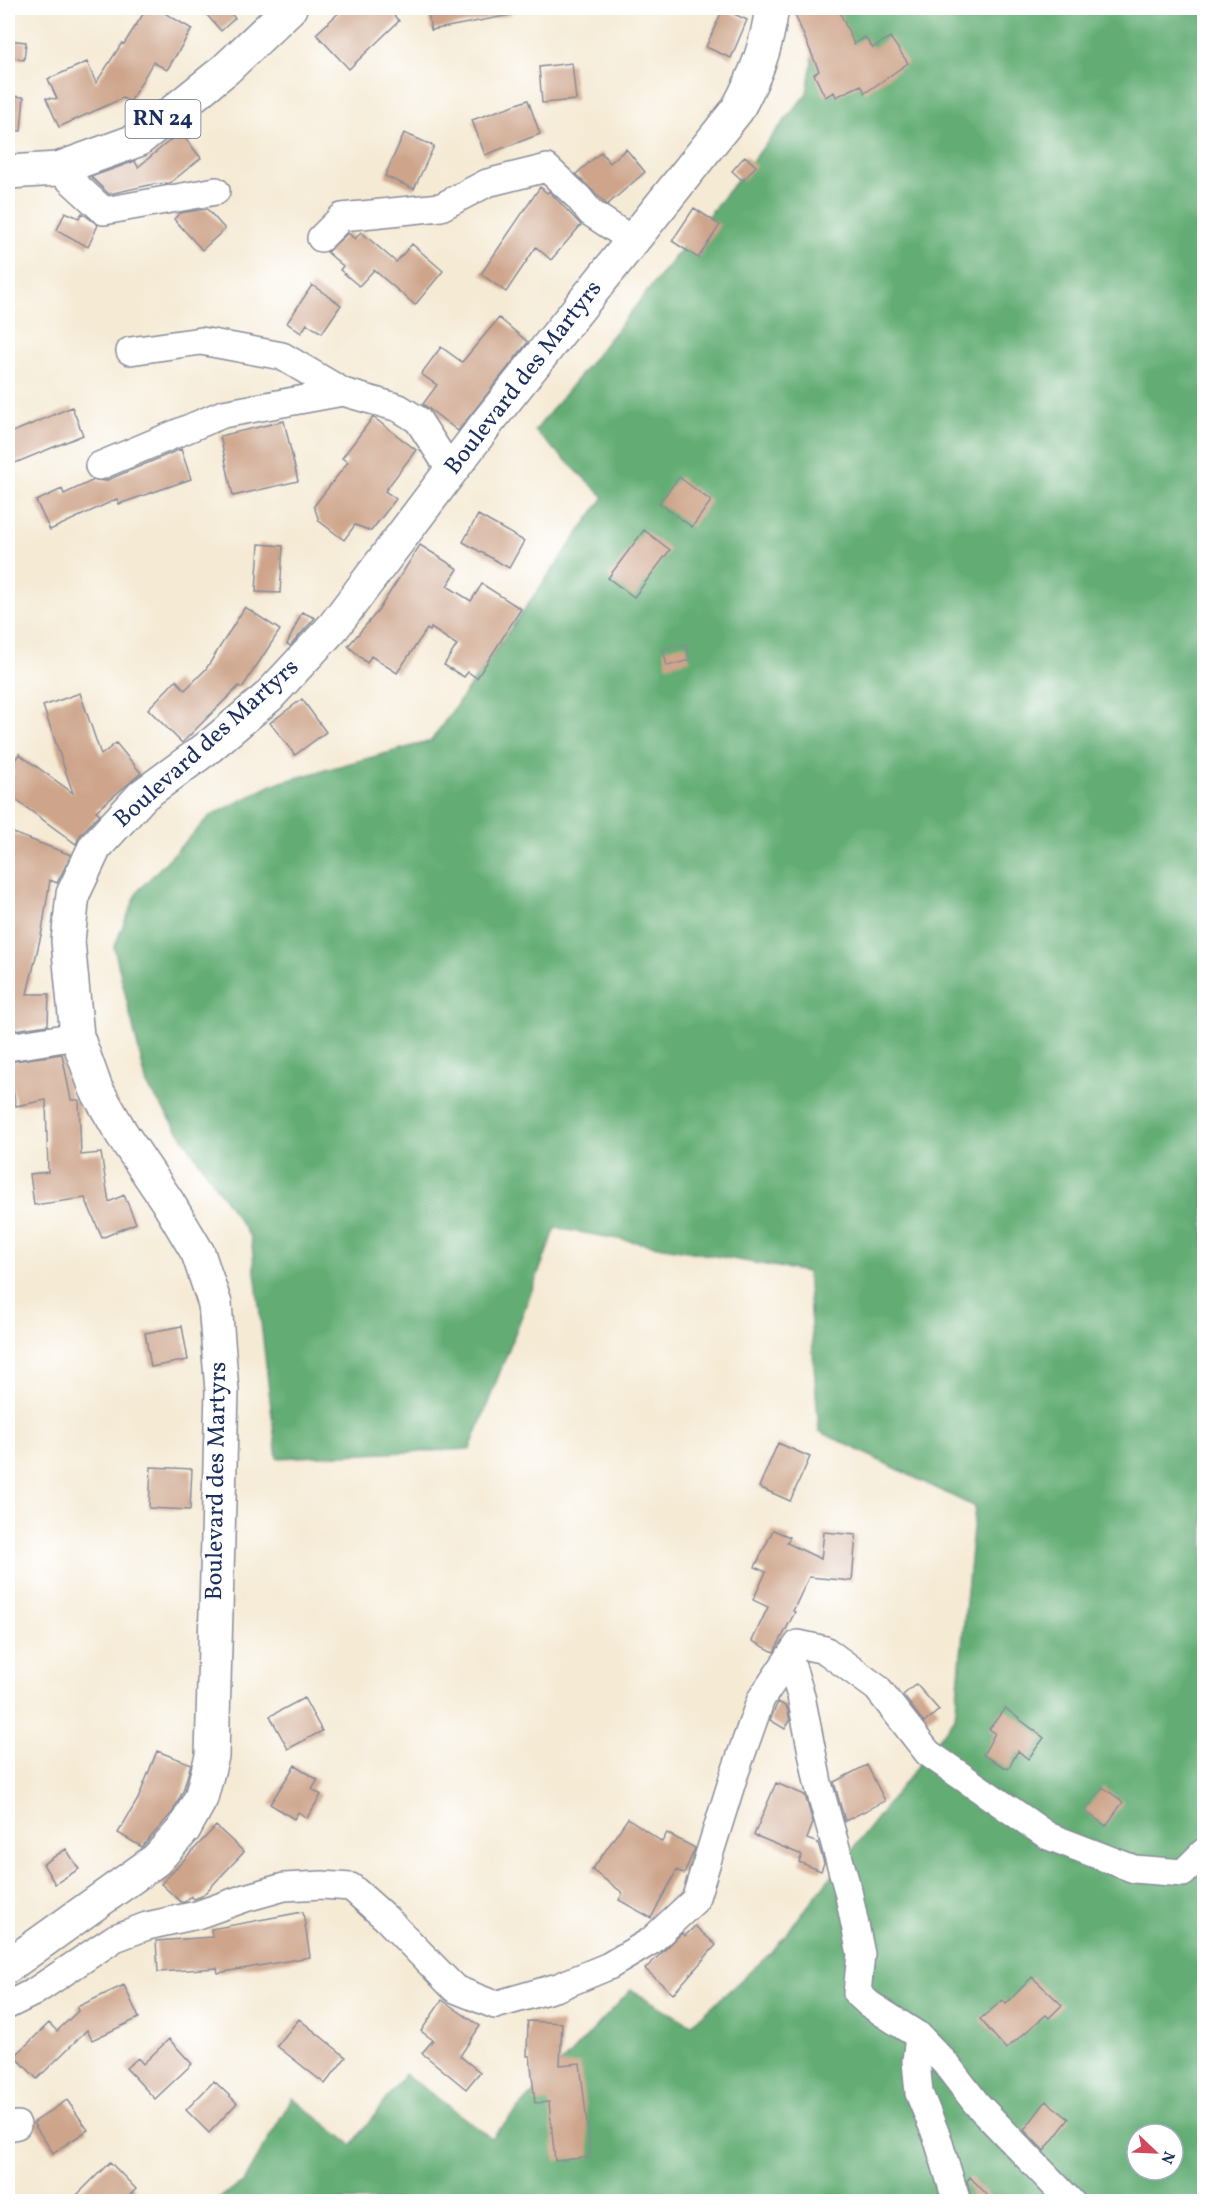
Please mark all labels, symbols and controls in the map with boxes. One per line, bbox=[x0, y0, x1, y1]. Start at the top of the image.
road number: RN 24 bbox=[126, 100, 201, 138]
street label: Boulevard des Martyrs bbox=[437, 274, 611, 482]
street label: Boulevard des Martyrs bbox=[107, 652, 307, 836]
street label: Boulevard des Martyrs bbox=[198, 1361, 236, 1601]
north arrow bbox=[1125, 2122, 1185, 2182]
text: N bbox=[1154, 2147, 1179, 2167]

